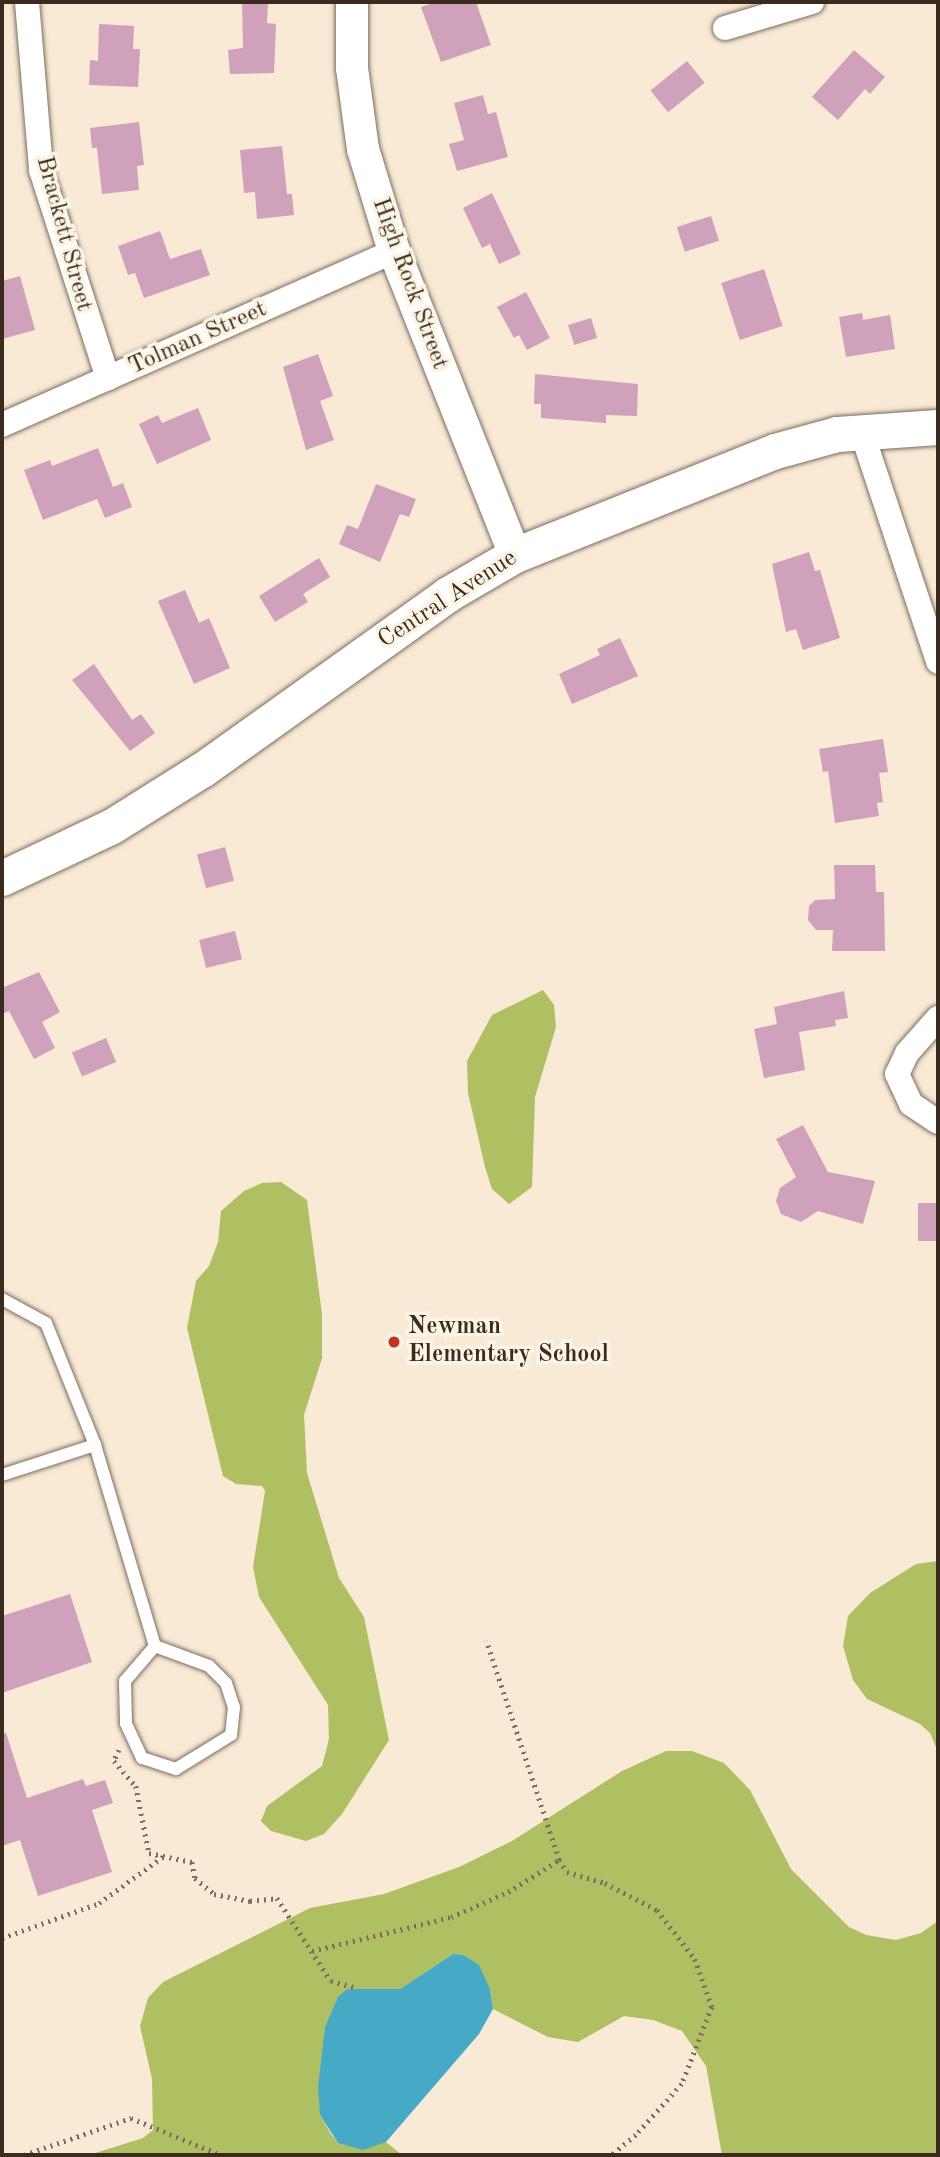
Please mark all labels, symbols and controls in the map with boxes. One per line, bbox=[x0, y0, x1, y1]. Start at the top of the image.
street label: Brackett Street bbox=[28, 153, 98, 315]
street label: High Rock Street bbox=[365, 194, 453, 374]
street label: Tolman Street bbox=[125, 296, 271, 382]
street label: Central Avenue bbox=[373, 544, 523, 656]
place label: Newman Elementary School bbox=[408, 1314, 609, 1370]
marker: Newman Elementary School bbox=[386, 1334, 402, 1350]

